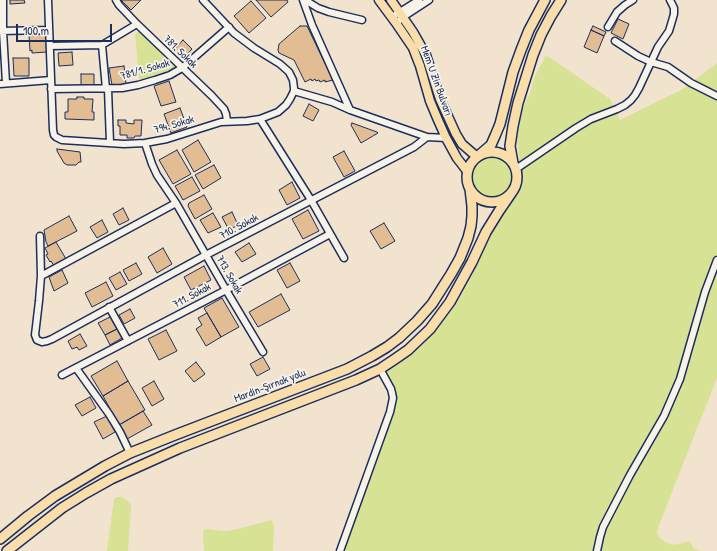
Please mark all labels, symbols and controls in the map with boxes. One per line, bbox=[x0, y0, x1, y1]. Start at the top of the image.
scale bar bbox=[18, 16, 114, 42]
text: 100 m bbox=[23, 22, 49, 39]
street label: 781. Sokak bbox=[160, 33, 200, 71]
street label: Mem U Zin Bulvarı bbox=[417, 44, 455, 118]
street label: 781/1. Sokak bbox=[119, 57, 171, 83]
street label: 794. Sokak bbox=[152, 113, 196, 137]
street label: 710. Sokak bbox=[217, 211, 261, 243]
street label: 713. Sokak bbox=[213, 253, 245, 297]
street label: 711. Sokak bbox=[171, 280, 213, 312]
street label: Mardin-Şırnak yolu bbox=[232, 366, 308, 406]

